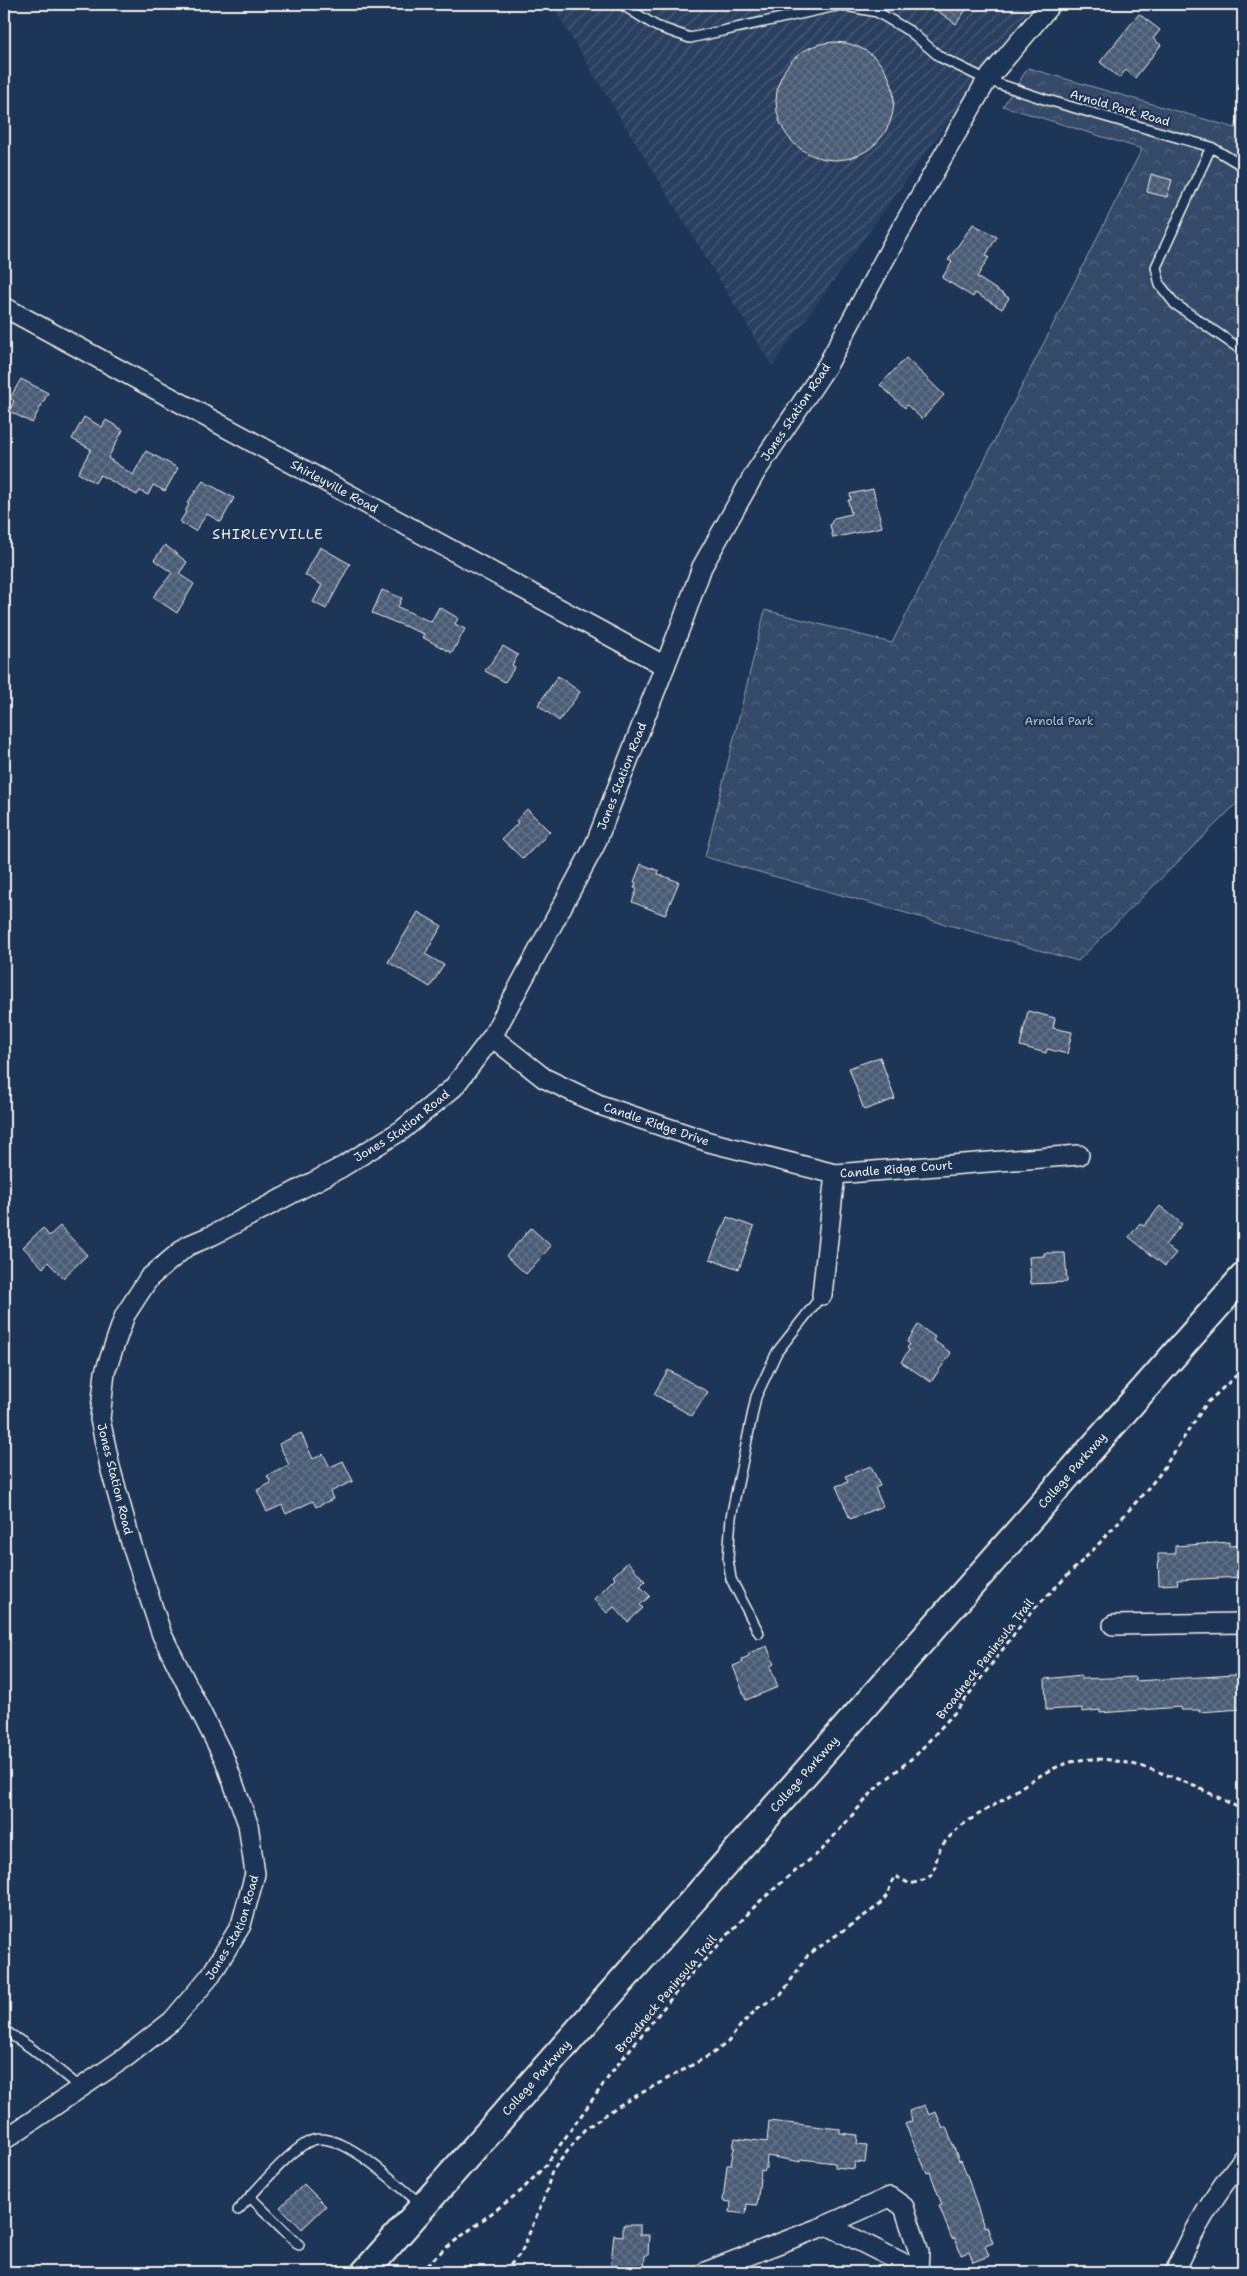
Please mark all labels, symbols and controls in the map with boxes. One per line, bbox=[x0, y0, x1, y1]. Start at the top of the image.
street label: Arnold Park Road bbox=[1068, 86, 1172, 130]
street label: Jones Station Road bbox=[757, 360, 834, 464]
street label: Shirleyville Road bbox=[288, 456, 381, 517]
district label: SHIRLEYVILLE bbox=[212, 525, 324, 543]
park label: Arnold Park bbox=[1024, 713, 1094, 729]
street label: Jones Station Road bbox=[594, 720, 650, 832]
street label: Jones Station Road bbox=[351, 1086, 453, 1166]
street label: Candle Ridge Drive bbox=[601, 1099, 712, 1150]
street label: Candle Ridge Court bbox=[839, 1157, 953, 1182]
street label: Jones Station Road bbox=[93, 1422, 137, 1537]
street label: College Parkway bbox=[1034, 1429, 1110, 1512]
street label: Broadneck Peninsula Trail bbox=[933, 1595, 1038, 1723]
street label: College Parkway bbox=[766, 1733, 842, 1816]
street label: Jones Station Road bbox=[202, 1873, 262, 1984]
street label: Broadneck Peninsula Trail bbox=[612, 1931, 720, 2056]
street label: College Parkway bbox=[498, 2036, 574, 2119]

